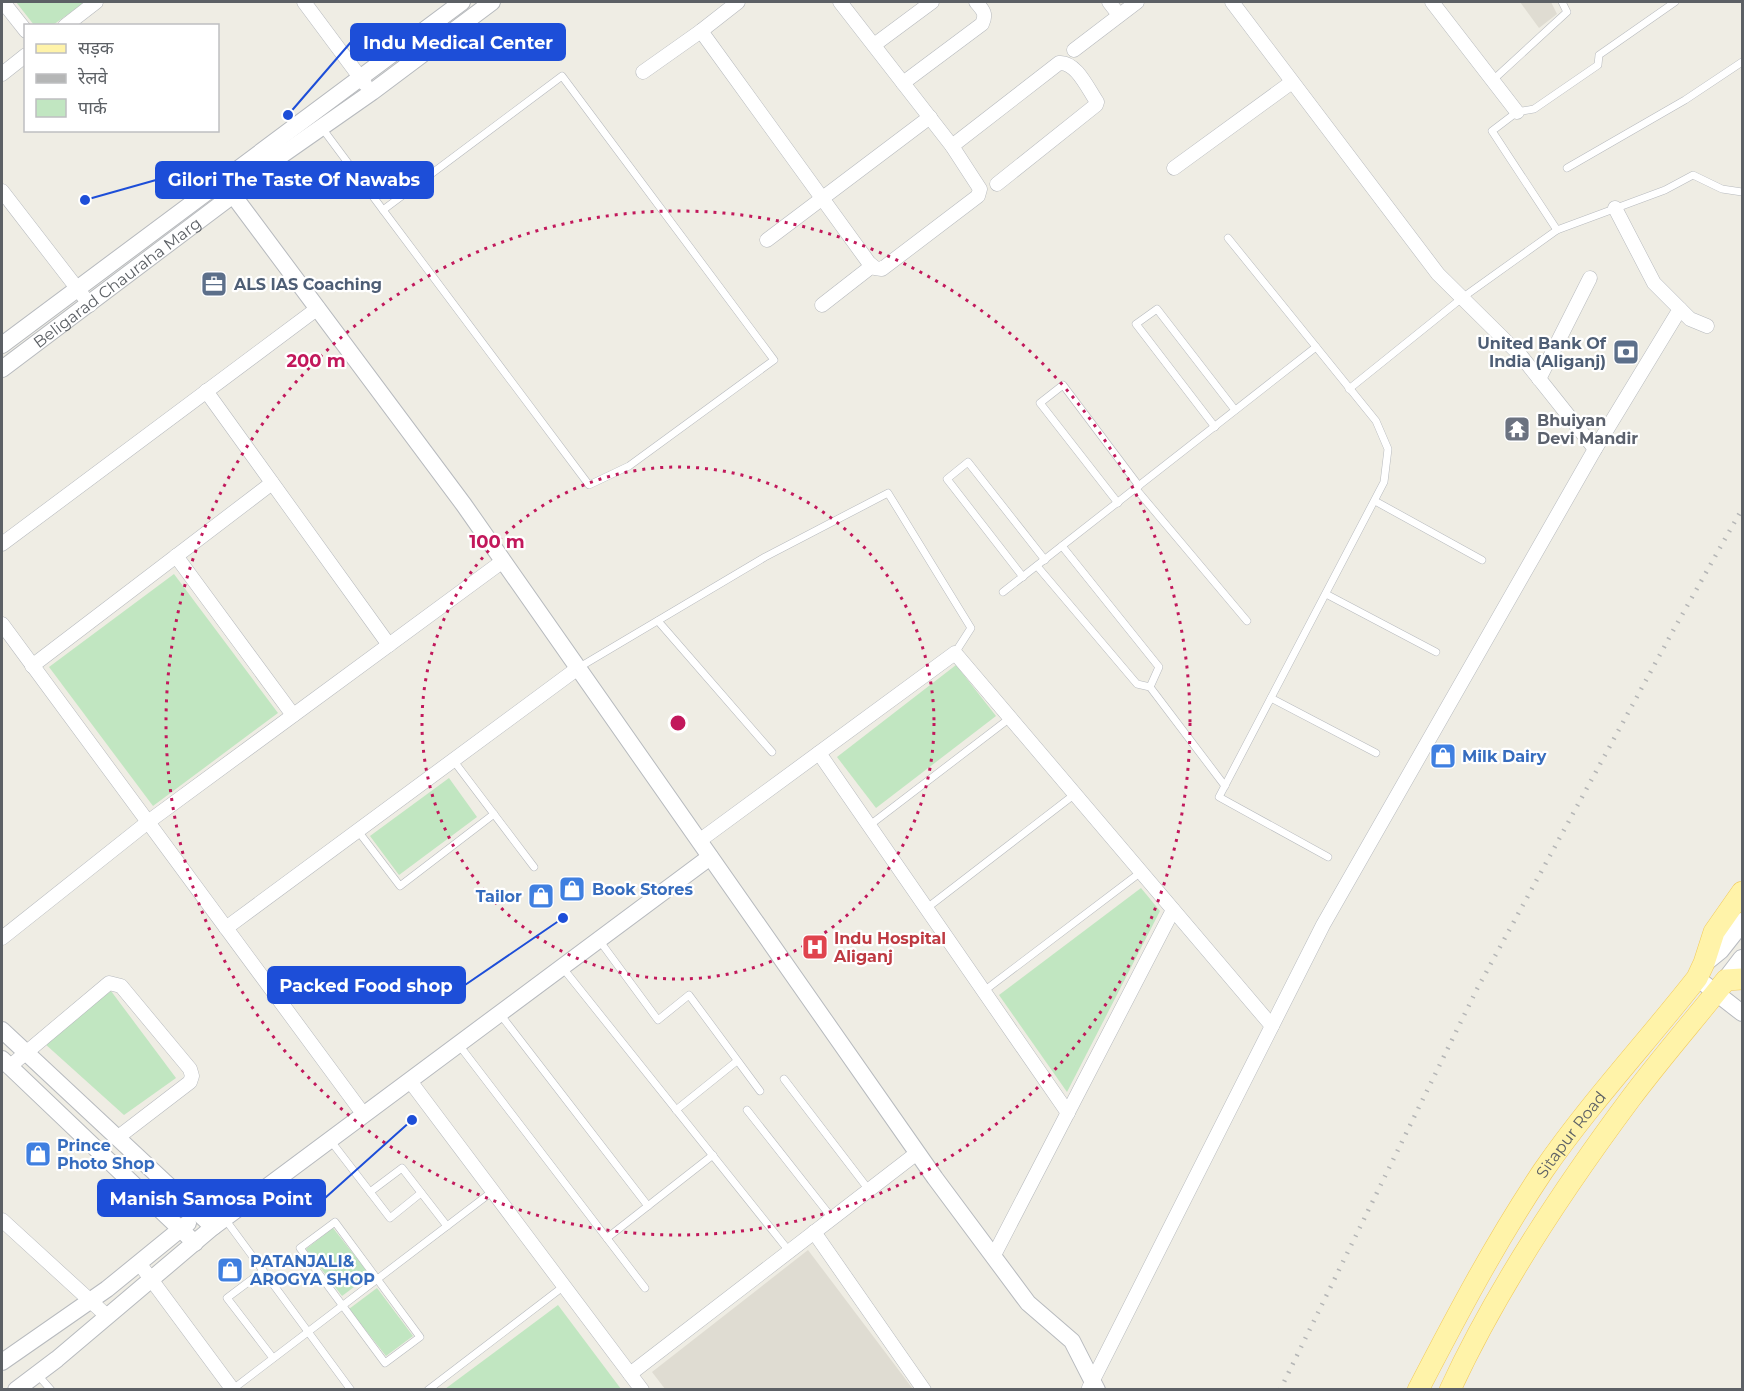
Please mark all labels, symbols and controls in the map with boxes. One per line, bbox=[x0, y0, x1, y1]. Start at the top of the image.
legend bbox=[24, 24, 219, 132]
callout: Indu Medical Center bbox=[351, 24, 565, 60]
text: Indu Medical Center bbox=[363, 32, 553, 54]
text: सड़क bbox=[78, 37, 115, 59]
text: रेलवे bbox=[77, 67, 109, 89]
text: पार्क bbox=[78, 97, 108, 119]
callout: Gilori The Taste Of Nawabs bbox=[156, 162, 433, 198]
text: Gilori The Taste Of Nawabs bbox=[168, 169, 421, 191]
street label: Beligarad Chauraha Marg bbox=[30, 213, 205, 352]
office icon: ALS IAS Coaching bbox=[199, 269, 229, 299]
place label: ALS IAS Coaching bbox=[233, 275, 382, 294]
place label: United Bank Of India (Aliganj) bbox=[1477, 334, 1607, 371]
bank icon: United Bank Of India (Aliganj) bbox=[1611, 337, 1641, 367]
text: 200 m bbox=[286, 350, 346, 372]
place label: Bhuiyan Devi Mandir bbox=[1537, 411, 1638, 448]
temple icon: Bhuiyan Devi Mandir bbox=[1502, 414, 1532, 444]
text: 100 m bbox=[469, 531, 525, 553]
centre of rings bbox=[668, 713, 688, 733]
shop icon: Milk Dairy bbox=[1428, 741, 1458, 771]
place label: Milk Dairy bbox=[1462, 747, 1547, 766]
shop icon: Book Stores bbox=[557, 874, 587, 904]
place label: Book Stores bbox=[592, 880, 693, 899]
shop icon: Tailor bbox=[526, 881, 556, 911]
place label: Tailor bbox=[476, 887, 522, 906]
place label: Indu Hospital Aliganj bbox=[833, 929, 946, 966]
hospital icon: Indu Hospital Aliganj bbox=[800, 932, 830, 962]
callout: Packed Food shop bbox=[268, 967, 465, 1003]
text: Packed Food shop bbox=[279, 975, 453, 997]
street label: Sitapur Road bbox=[1532, 1088, 1610, 1182]
place label: Prince Photo Shop bbox=[57, 1136, 155, 1173]
shop icon: Prince Photo Shop bbox=[23, 1139, 53, 1169]
callout: Manish Samosa Point bbox=[98, 1180, 325, 1216]
text: Manish Samosa Point bbox=[110, 1188, 313, 1210]
place label: PATANJALI& AROGYA SHOP bbox=[249, 1252, 375, 1289]
shop icon: PATANJALI& AROGYA SHOP bbox=[215, 1255, 245, 1285]

